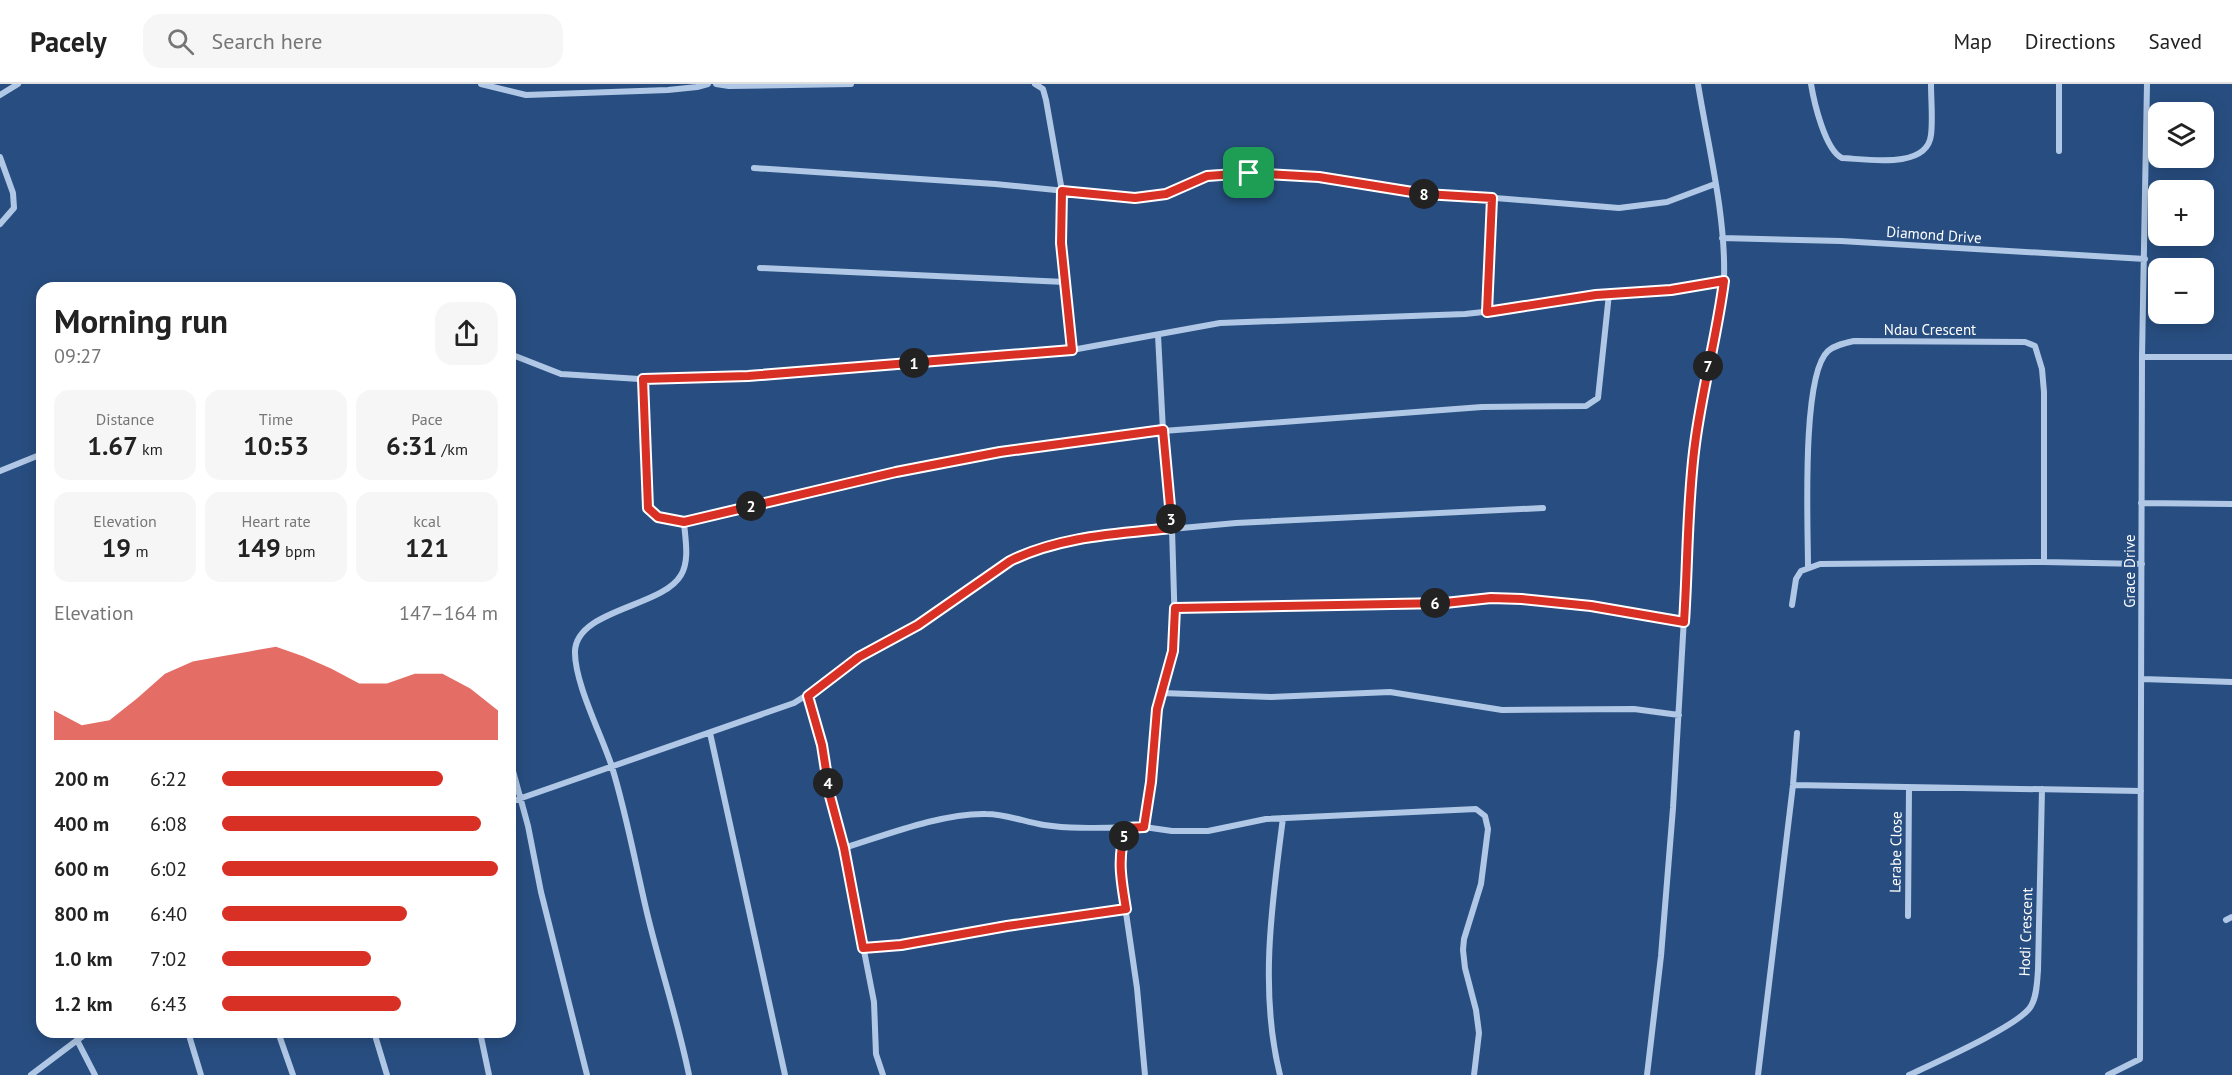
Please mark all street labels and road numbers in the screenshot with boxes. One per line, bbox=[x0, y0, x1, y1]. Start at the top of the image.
street label: Diamond Drive bbox=[1886, 222, 1982, 247]
street label: Ndau Crescent bbox=[1884, 320, 1976, 339]
street label: Grace Drive bbox=[2120, 534, 2139, 608]
street label: Lerabe Close bbox=[1885, 811, 1906, 893]
street label: Hodi Crescent bbox=[2014, 887, 2037, 977]

